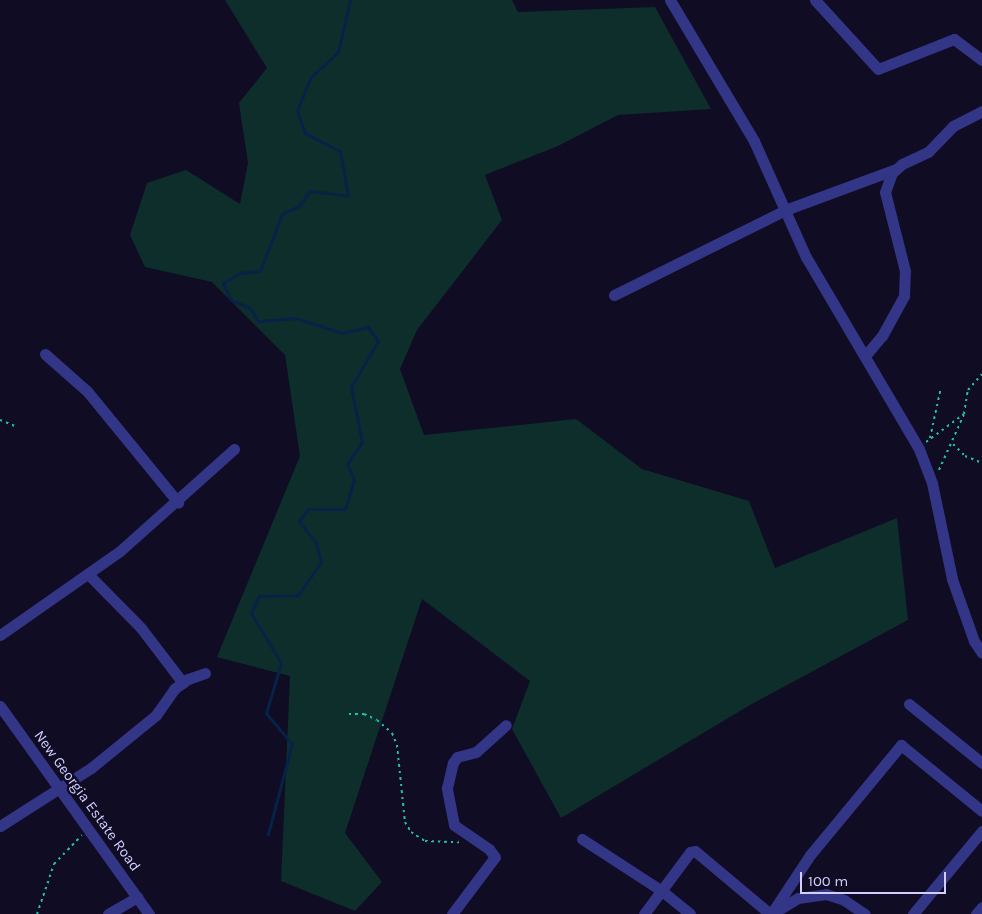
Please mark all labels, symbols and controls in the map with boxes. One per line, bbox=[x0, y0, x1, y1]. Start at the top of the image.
street label: New Georgia Estate Road bbox=[30, 727, 144, 875]
scale bar bbox=[802, 862, 948, 894]
text: 100 m bbox=[808, 872, 848, 890]

